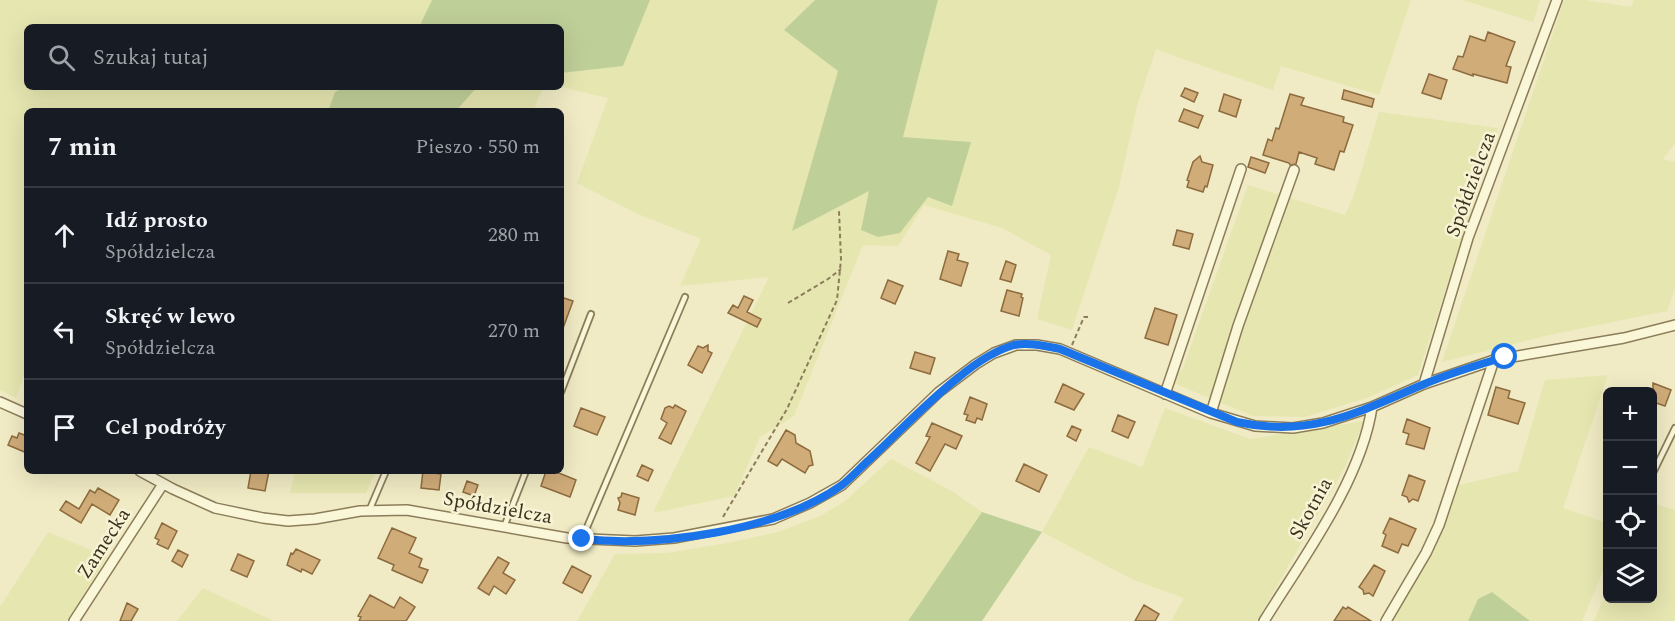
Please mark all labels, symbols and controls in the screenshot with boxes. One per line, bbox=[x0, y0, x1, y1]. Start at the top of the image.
search box bbox=[24, 24, 564, 90]
icon: search bbox=[45, 41, 78, 74]
text: Szukaj tutaj bbox=[93, 41, 209, 74]
text: 7 min bbox=[48, 127, 117, 167]
street label: Spółdzielcza bbox=[1438, 127, 1504, 241]
text: Pieszo · 550 m bbox=[415, 132, 540, 162]
text: Idź prosto bbox=[105, 204, 208, 237]
icon: ahead bbox=[48, 219, 81, 252]
text: 280 m bbox=[488, 220, 540, 250]
text: Spółdzielcza bbox=[105, 237, 215, 267]
text: Skręć w lewo bbox=[105, 300, 235, 333]
icon: left bbox=[48, 315, 81, 348]
text: 270 m bbox=[488, 316, 540, 346]
text: Spółdzielcza bbox=[105, 333, 215, 363]
route start bbox=[1491, 343, 1517, 369]
map controls bbox=[1603, 387, 1657, 603]
button: + bbox=[1603, 387, 1657, 441]
icon: arrive bbox=[48, 411, 81, 444]
text: Cel podróży bbox=[105, 411, 225, 444]
button: − bbox=[1603, 441, 1657, 495]
street label: Skotnia bbox=[1282, 472, 1340, 545]
street label: Spółdzielcza bbox=[441, 484, 555, 532]
button: locate bbox=[1603, 495, 1657, 549]
street label: Zamecka bbox=[70, 502, 138, 585]
route end bbox=[568, 525, 594, 551]
button: layers bbox=[1603, 549, 1657, 603]

